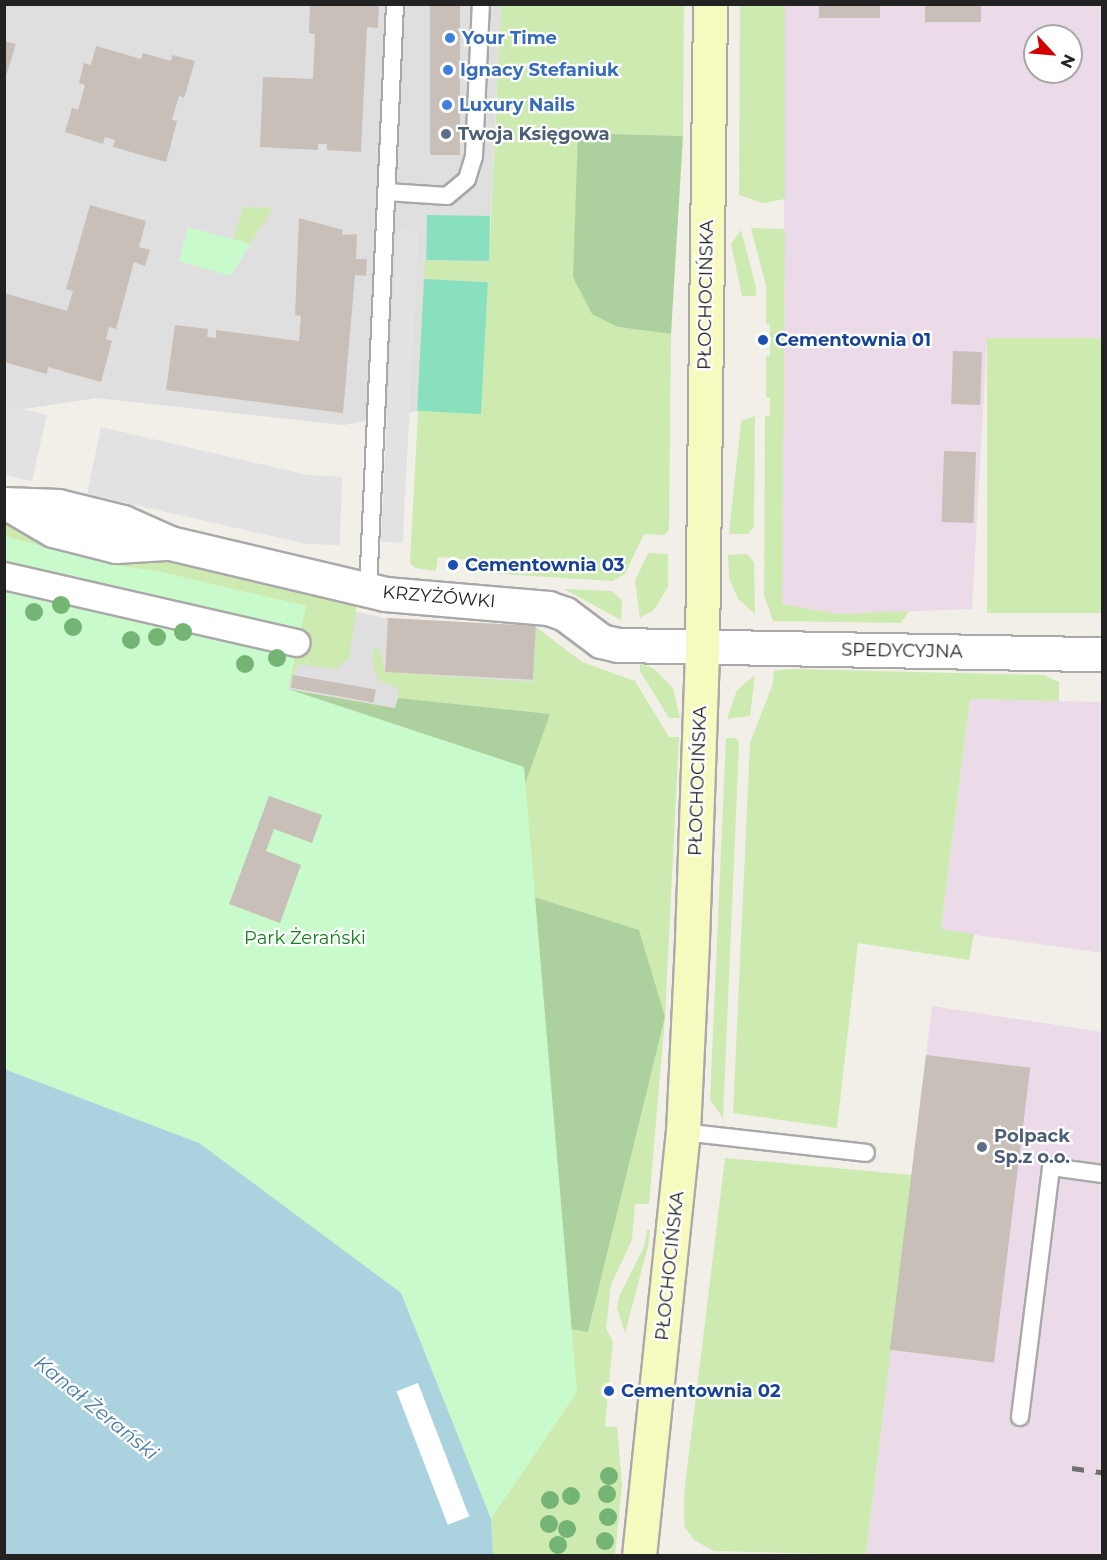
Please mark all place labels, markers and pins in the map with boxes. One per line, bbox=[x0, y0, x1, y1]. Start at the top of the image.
place label: Your Time bbox=[462, 27, 557, 49]
marker: Your Time bbox=[443, 31, 457, 45]
place label: Ignacy Stefaniuk bbox=[460, 59, 619, 81]
marker: Ignacy Stefaniuk bbox=[441, 63, 455, 77]
place label: Luxury Nails bbox=[459, 94, 575, 116]
marker: Luxury Nails bbox=[440, 98, 454, 112]
place label: Twoja Księgowa bbox=[458, 123, 610, 145]
marker: Twoja Księgowa bbox=[439, 127, 453, 141]
place label: Cementownia 01 bbox=[775, 329, 931, 351]
marker: Cementownia 01 bbox=[756, 333, 770, 347]
place label: Cementownia 03 bbox=[465, 554, 624, 576]
marker: Cementownia 03 bbox=[446, 558, 460, 572]
place label: Polpack Sp.z o.o. bbox=[994, 1126, 1070, 1168]
marker: Polpack Sp.z o.o. bbox=[975, 1140, 989, 1154]
place label: Cementownia 02 bbox=[621, 1380, 781, 1402]
marker: Cementownia 02 bbox=[602, 1384, 616, 1398]

